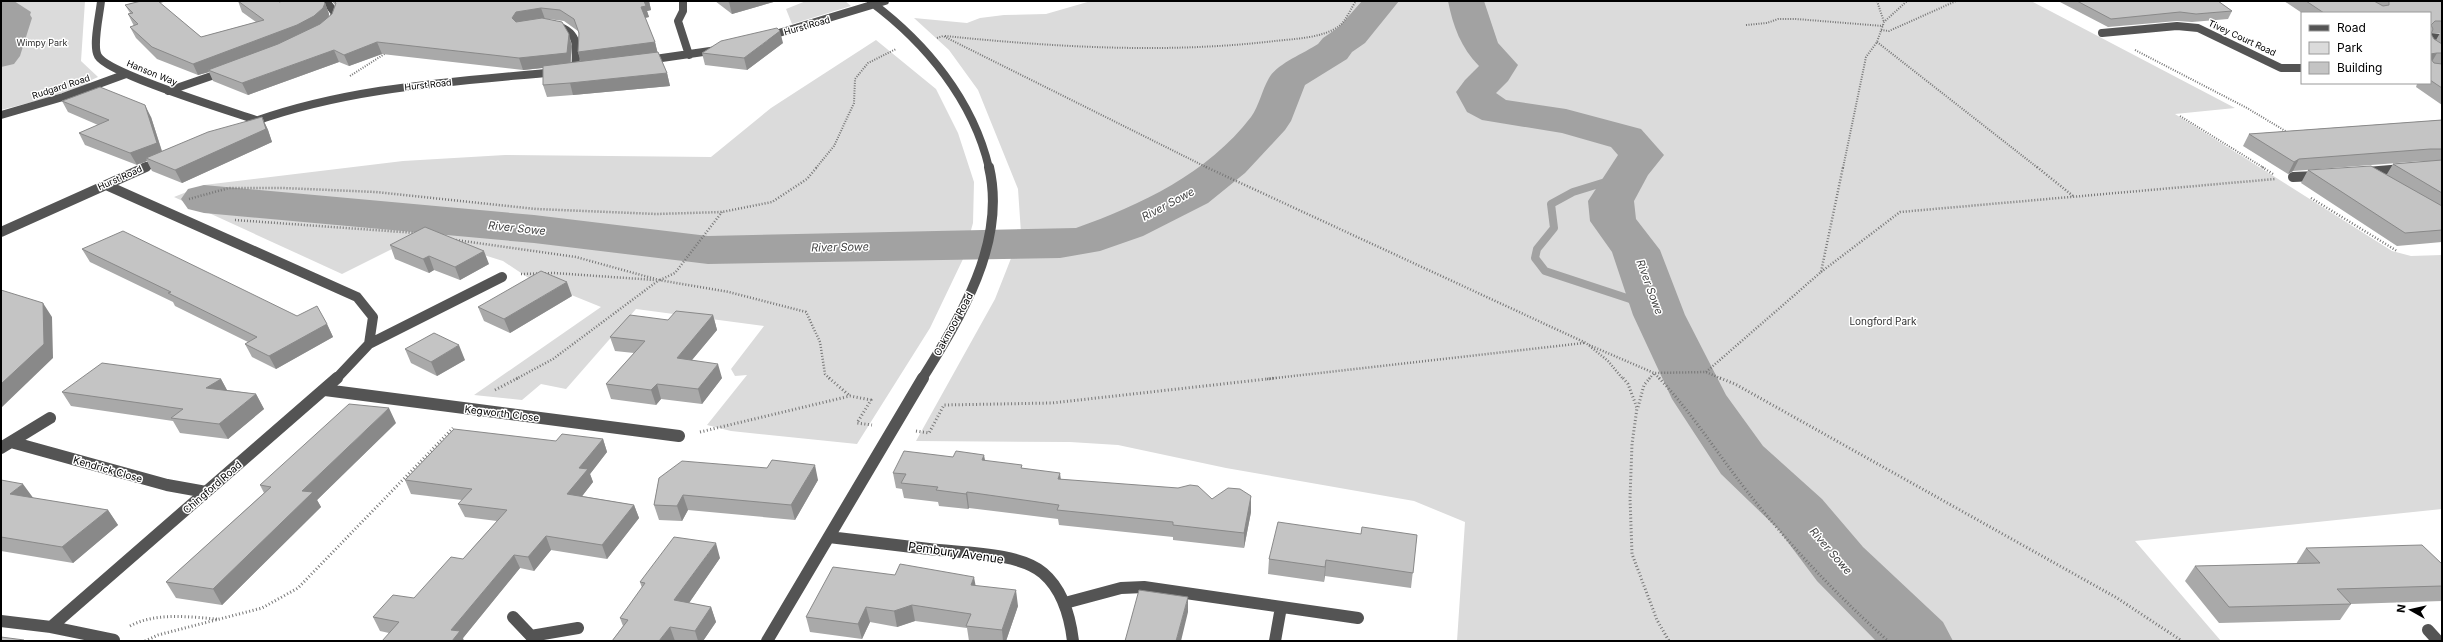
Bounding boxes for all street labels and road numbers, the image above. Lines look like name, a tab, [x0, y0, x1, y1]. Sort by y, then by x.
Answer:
street label: Hurst Road	[783, 14, 831, 37]
street label: Tivey Court Road	[2207, 17, 2278, 58]
street label: Hanson Way	[125, 57, 179, 88]
street label: Rudgard Road	[31, 72, 91, 101]
street label: Hurst Road	[404, 77, 452, 92]
street label: Hurst Road	[96, 163, 144, 192]
street label: Oakmoor Road	[931, 290, 975, 358]
street label: Kegworth Close	[464, 402, 540, 424]
street label: Kendrick Close	[72, 453, 144, 485]
street label: Chingford Road	[180, 458, 244, 516]
street label: Pembury Avenue	[907, 538, 1005, 567]

